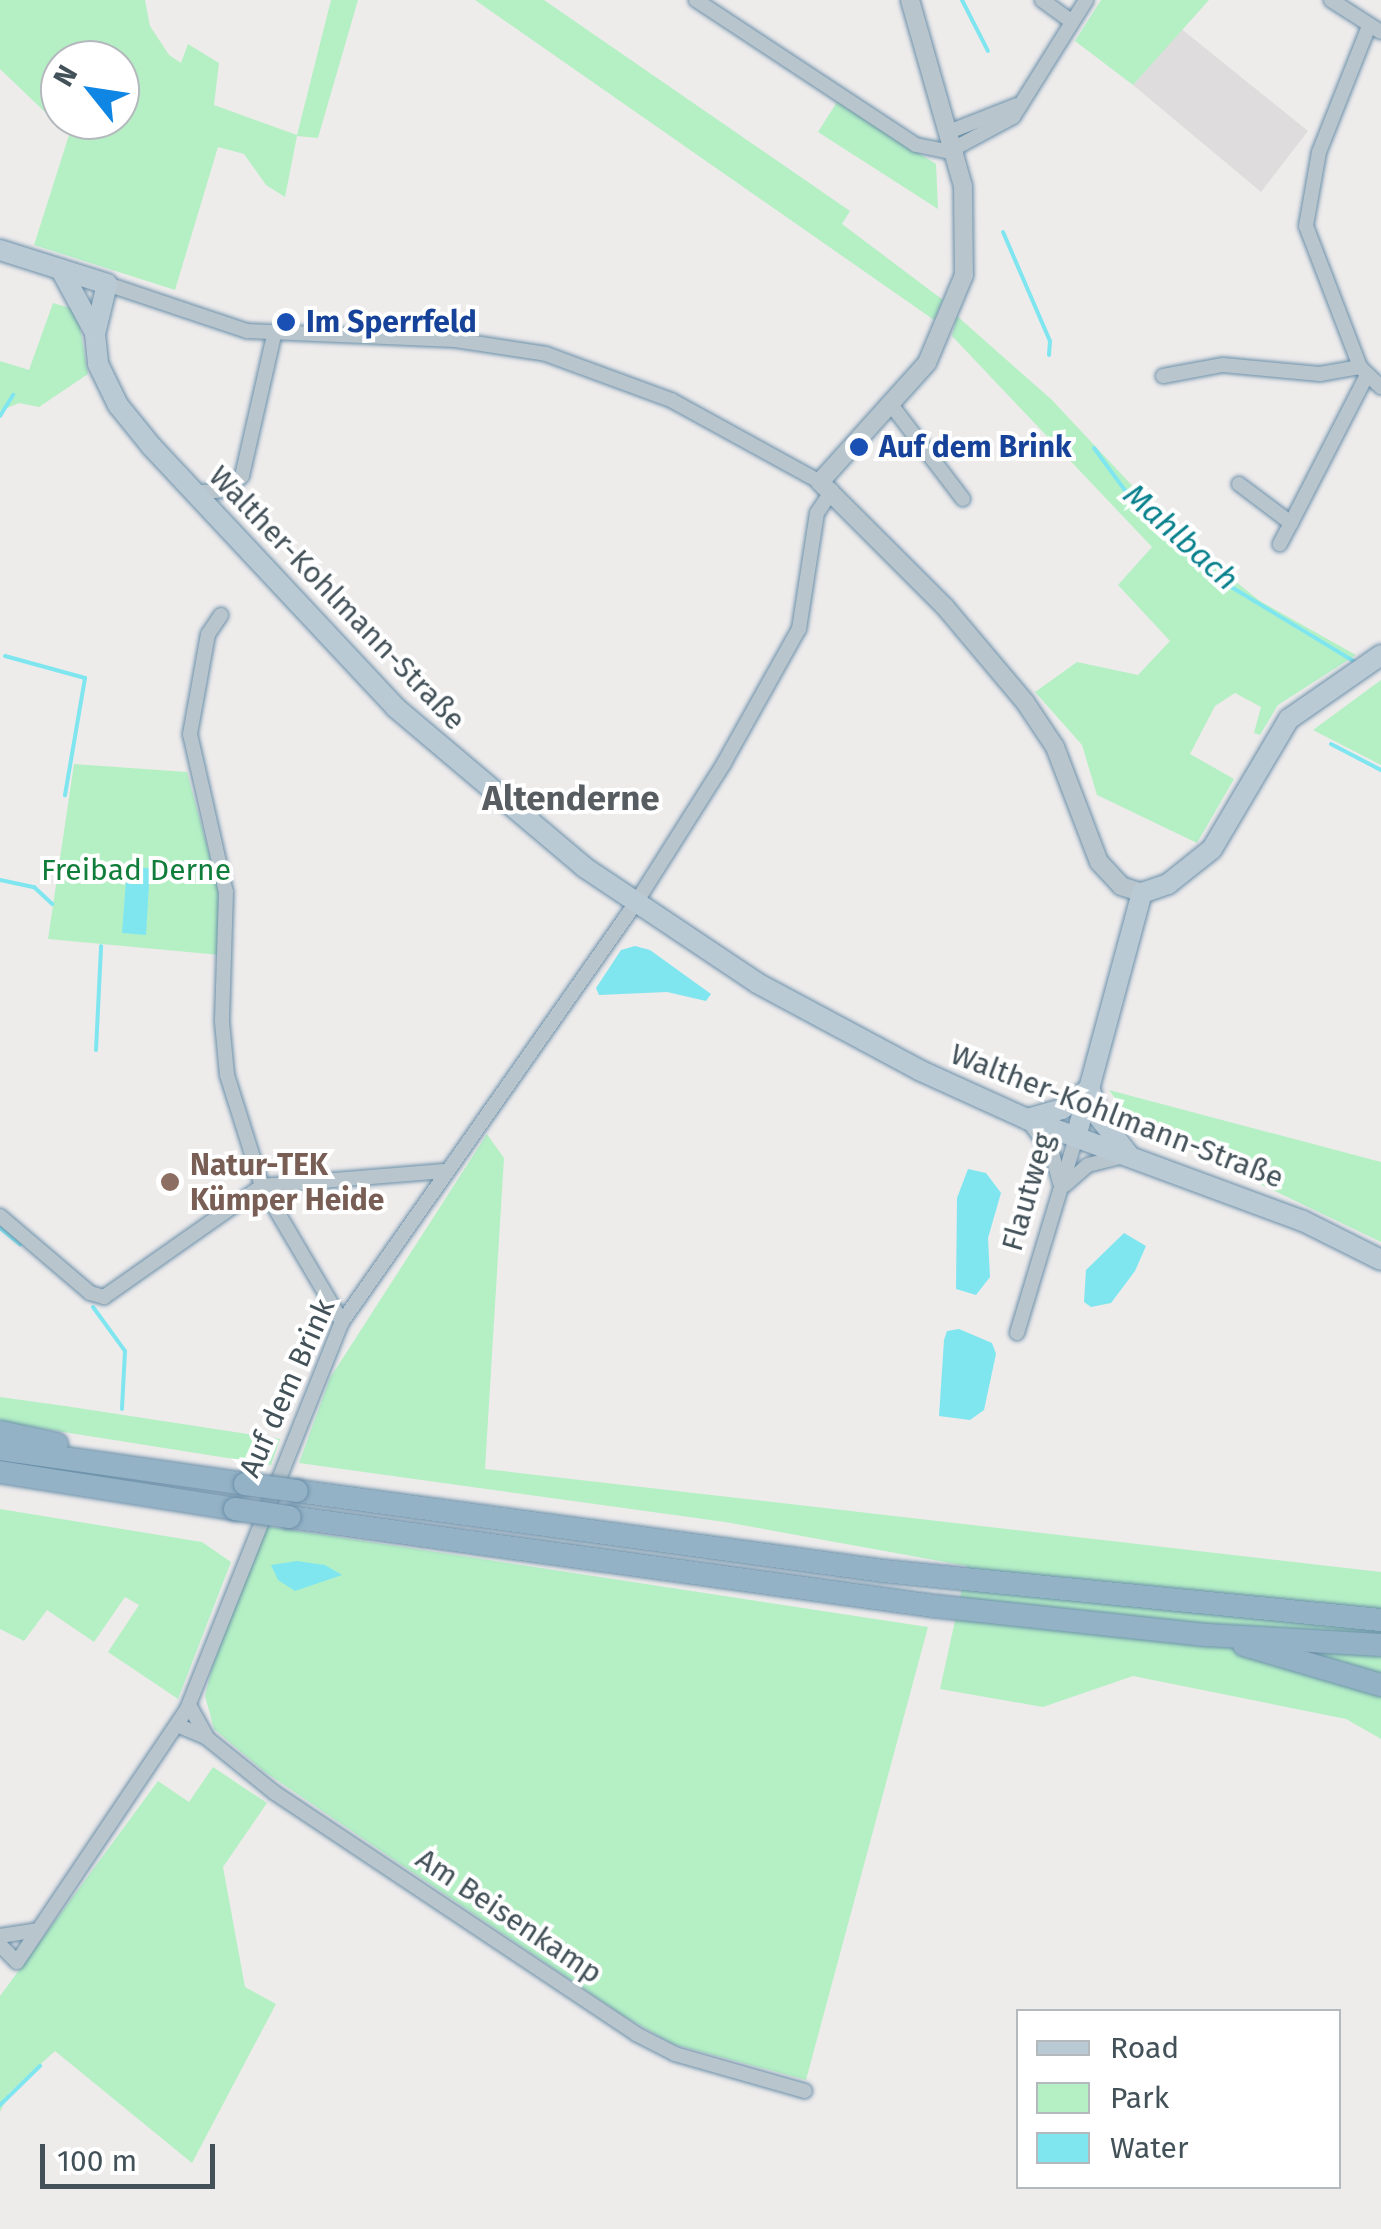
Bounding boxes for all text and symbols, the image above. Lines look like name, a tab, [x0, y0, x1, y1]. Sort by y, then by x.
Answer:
north arrow	[40, 40, 140, 140]
text: N	[46, 59, 84, 92]
place label: Im Sperrfeld	[306, 304, 477, 340]
marker: Im Sperrfeld	[275, 311, 297, 333]
place label: Auf dem Brink	[879, 429, 1072, 465]
marker: Auf dem Brink	[848, 436, 870, 458]
street label: Walther-Kohlmann-Straße	[201, 458, 473, 738]
water label: Mahlbach	[1116, 476, 1246, 598]
district label: Altenderne	[482, 777, 660, 819]
park label: Freibad Derne	[41, 852, 231, 888]
street label: Walther-Kohlmann-Straße	[946, 1036, 1288, 1196]
street label: Flautweg	[994, 1129, 1062, 1255]
place label: Natur-TEK Kümper Heide	[190, 1147, 384, 1218]
marker: Natur-TEK Kümper Heide	[159, 1171, 181, 1193]
street label: Auf dem Brink	[232, 1293, 342, 1483]
street label: Am Beisenkamp	[409, 1841, 609, 1991]
legend	[1016, 2009, 1341, 2189]
text: Road	[1110, 2030, 1179, 2066]
text: Park	[1110, 2080, 1169, 2116]
scale bar	[45, 2124, 220, 2186]
text: Water	[1110, 2130, 1189, 2166]
text: 100 m	[57, 2143, 137, 2179]

